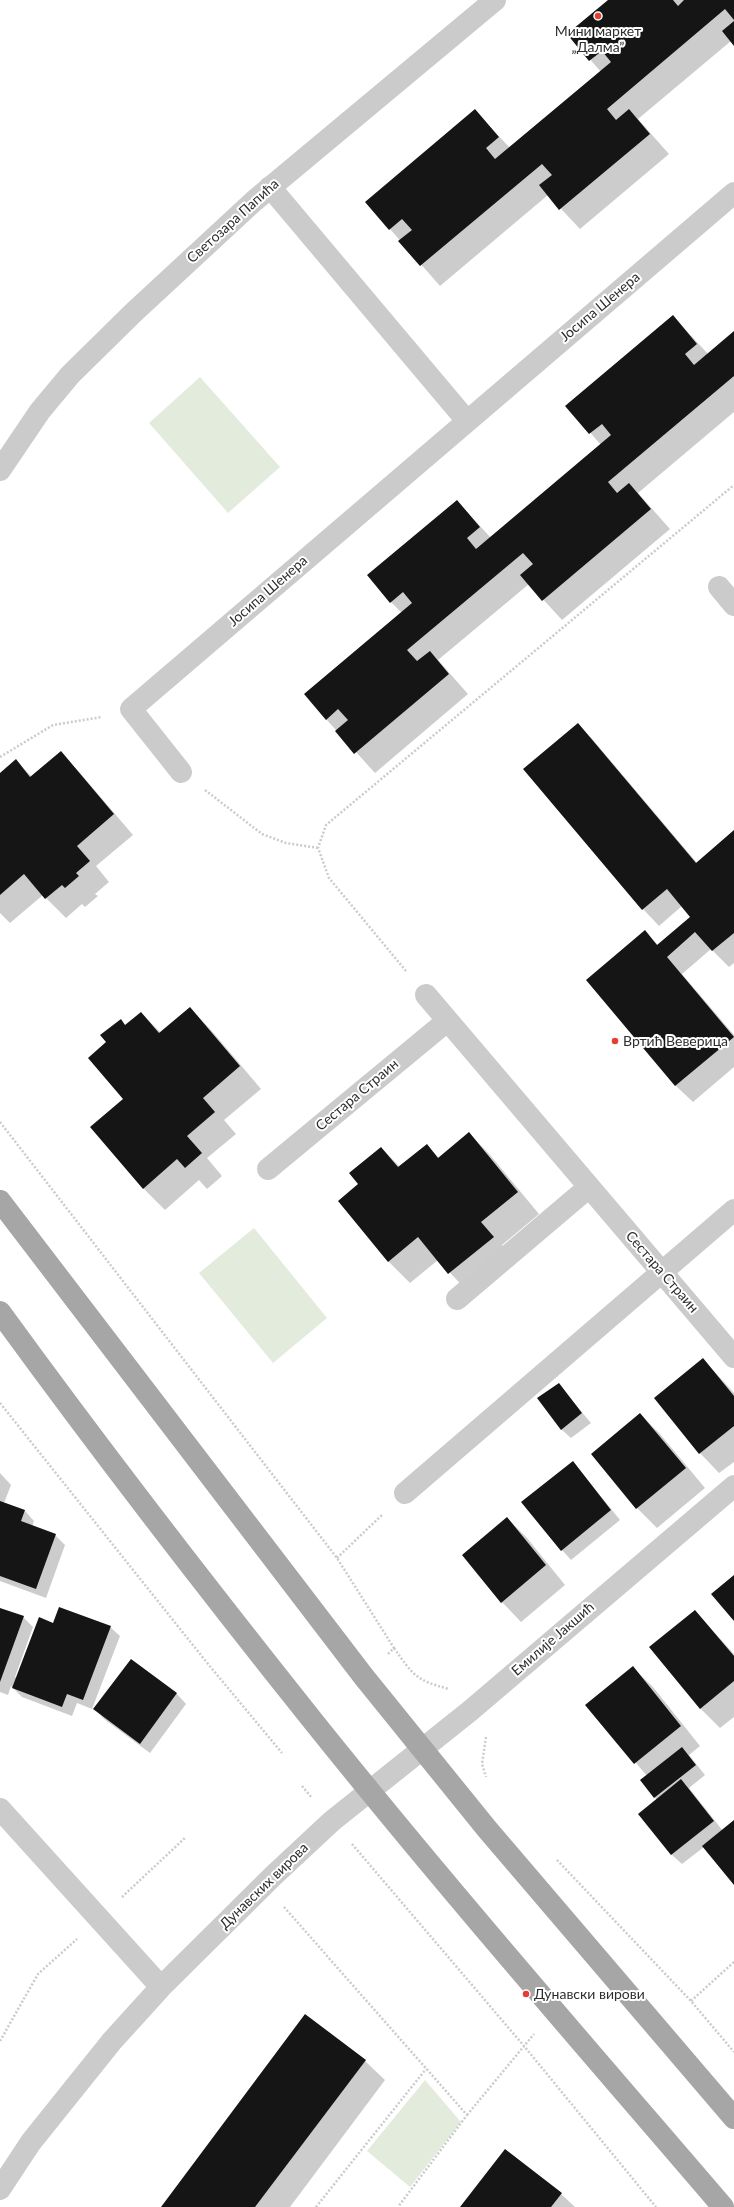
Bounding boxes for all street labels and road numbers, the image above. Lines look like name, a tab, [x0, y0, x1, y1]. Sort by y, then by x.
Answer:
street label: Светозара Папића	[184, 175, 282, 267]
street label: Јосипа Шенера	[557, 269, 643, 345]
street label: Јосипа Шенера	[225, 552, 311, 630]
street label: Сестара Страин	[312, 1056, 402, 1134]
street label: Сестара Страин	[622, 1228, 702, 1316]
street label: Емилије Јакшић	[508, 1599, 598, 1679]
street label: Дунавских вирова	[216, 1839, 312, 1933]

